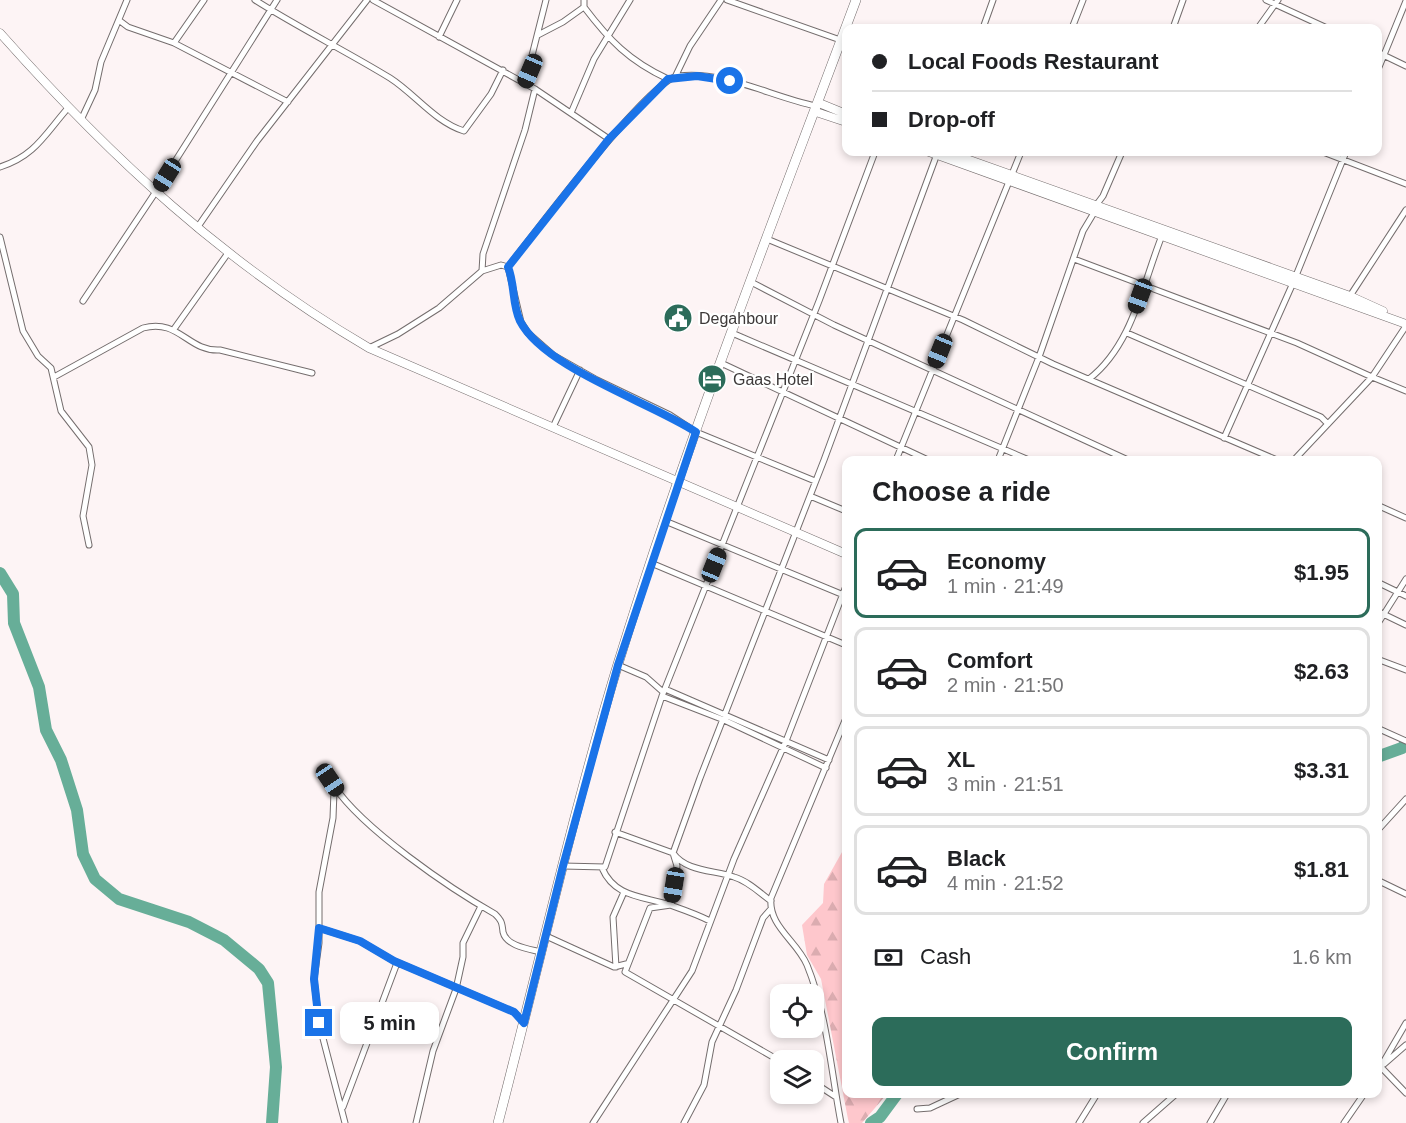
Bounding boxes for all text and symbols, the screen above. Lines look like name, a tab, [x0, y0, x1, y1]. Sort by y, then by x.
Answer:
text: Local Foods Restaurant	[908, 49, 1159, 74]
car	[515, 51, 545, 91]
route start	[716, 67, 743, 94]
text: Drop-off	[908, 107, 995, 132]
car	[150, 155, 184, 195]
car	[1125, 276, 1155, 316]
public building icon: Degahbour	[662, 302, 694, 334]
place label: Degahbour	[699, 310, 779, 327]
car	[925, 331, 955, 371]
hotel icon: Gaas Hotel	[696, 363, 728, 395]
place label: Gaas Hotel	[733, 371, 813, 388]
text: Choose a ride	[872, 477, 1051, 507]
car	[699, 545, 729, 585]
icon: car	[875, 546, 929, 600]
text: Economy	[947, 549, 1046, 574]
text: $1.95	[1294, 560, 1349, 585]
text: 1 min · 21:49	[947, 575, 1064, 597]
icon: car	[875, 645, 929, 699]
text: Comfort	[947, 648, 1033, 673]
text: $2.63	[1294, 659, 1349, 684]
text: 2 min · 21:50	[947, 674, 1064, 696]
icon: car	[875, 744, 929, 798]
text: XL	[947, 747, 975, 772]
text: $3.31	[1294, 758, 1349, 783]
car	[312, 760, 348, 800]
text: 3 min · 21:51	[947, 773, 1064, 795]
icon: car	[875, 843, 929, 897]
text: Black	[947, 846, 1006, 871]
text: $1.81	[1294, 857, 1349, 882]
car	[662, 866, 686, 904]
text: 4 min · 21:52	[947, 872, 1064, 894]
icon: cash	[872, 941, 905, 974]
text: Cash	[920, 944, 971, 969]
text: 1.6 km	[1292, 946, 1352, 968]
map controls	[770, 984, 824, 1104]
button: locate	[770, 984, 824, 1038]
callout: 5 min	[340, 1002, 439, 1044]
route end	[305, 1009, 332, 1036]
text: 5 min	[363, 1012, 416, 1034]
button: Confirm	[872, 1017, 1352, 1086]
button: layers	[770, 1050, 824, 1104]

